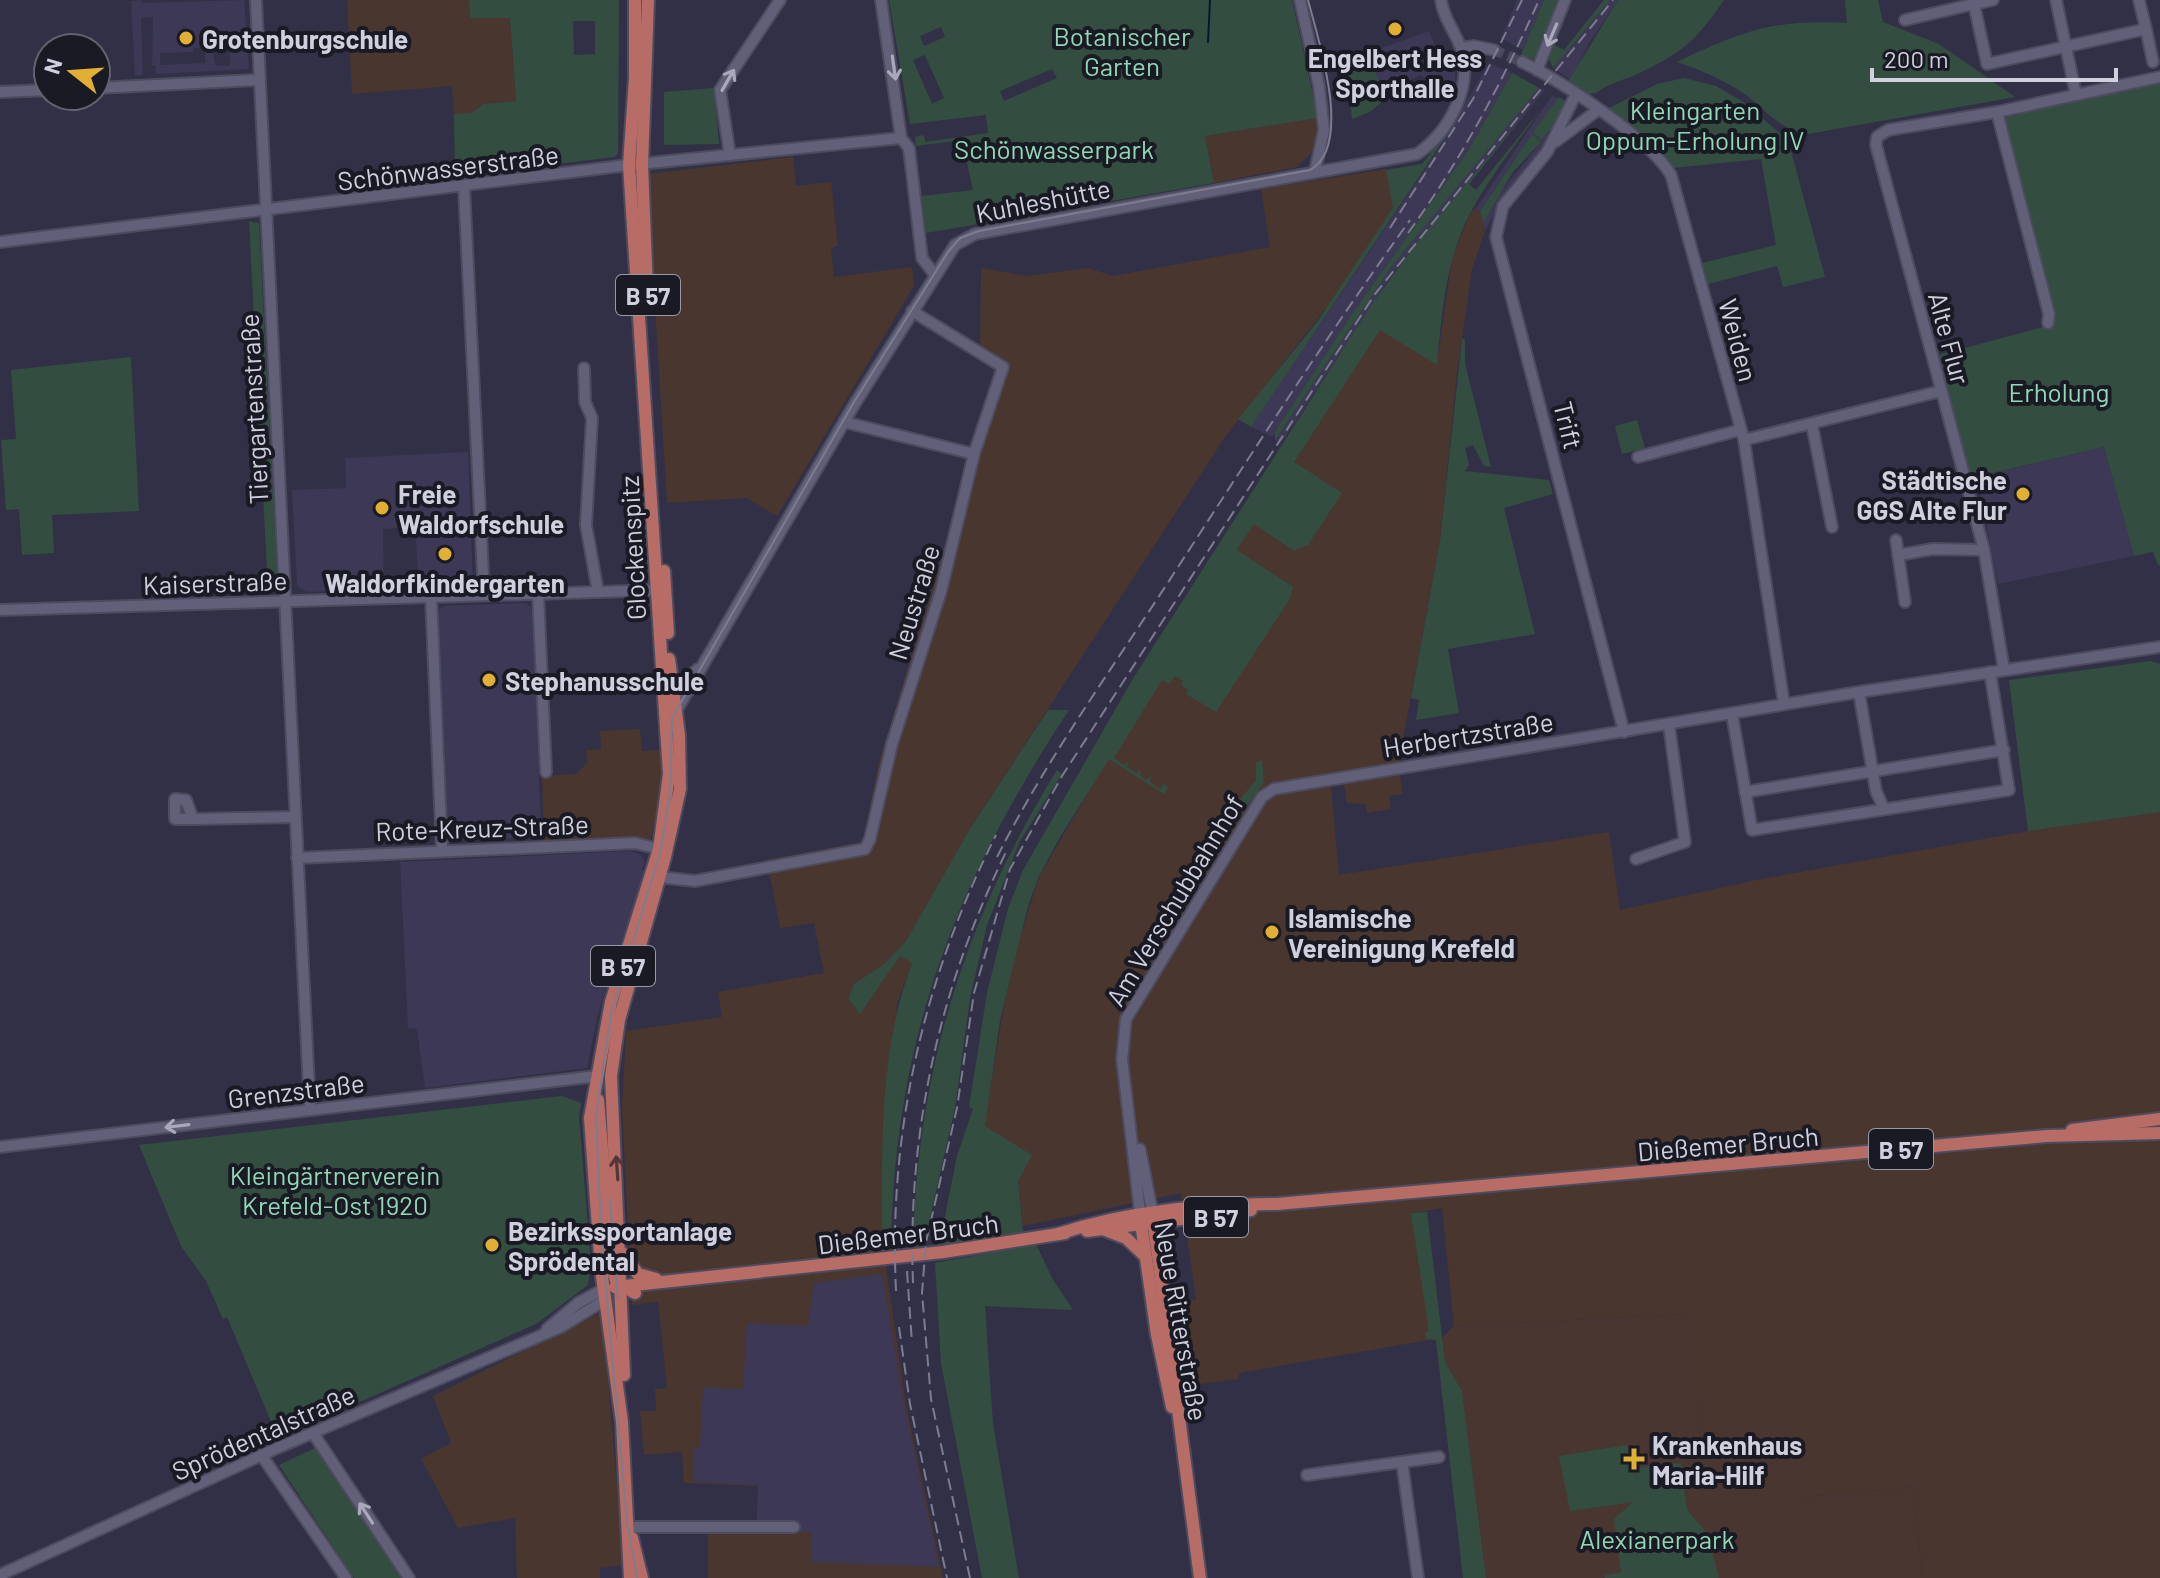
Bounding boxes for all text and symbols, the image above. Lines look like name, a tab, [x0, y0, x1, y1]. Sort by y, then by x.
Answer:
park label: Botanischer Garten	[1054, 20, 1191, 81]
marker: Engelbert Hess Sporthalle	[1386, 20, 1404, 38]
one-way arrow	[1543, 22, 1558, 47]
place label: Grotenburgschule	[202, 23, 408, 54]
marker: Grotenburgschule	[177, 29, 195, 47]
north arrow	[32, 32, 112, 112]
scale bar	[1872, 32, 2116, 82]
place label: Engelbert Hess Sporthalle	[1308, 42, 1482, 103]
text: 200 m	[1884, 44, 1949, 73]
text: N	[37, 55, 66, 77]
one-way arrow	[887, 55, 902, 81]
one-way arrow	[720, 69, 736, 92]
park label: Kleingarten Oppum-Erholung IV	[1586, 94, 1804, 155]
park label: Schönwasserpark	[954, 133, 1154, 164]
street label: Schönwasserstraße	[336, 138, 560, 196]
street label: Kuhleshütte	[973, 172, 1113, 228]
road number: B 57	[616, 275, 680, 315]
street label: Alte Flur	[1923, 289, 1977, 388]
street label: Weiden	[1713, 295, 1765, 385]
street label: Tiergartenstraße	[233, 313, 273, 505]
park label: Erholung	[2008, 376, 2110, 407]
street label: Trift	[1548, 398, 1590, 452]
place label: Städtische GGS Alte Flur	[1857, 464, 2007, 525]
street label: Glockenspitz	[613, 475, 651, 621]
place label: Freie Waldorfschule	[398, 478, 564, 539]
marker: Städtische GGS Alte Flur	[2014, 485, 2032, 503]
marker: Freie Waldorfschule	[373, 499, 391, 517]
street label: Neustraße	[881, 541, 945, 663]
marker: Waldorfkindergarten	[436, 545, 454, 563]
street label: Kaiserstraße	[142, 564, 288, 600]
place label: Waldorfkindergarten	[325, 567, 565, 598]
place label: Stephanusschule	[505, 665, 704, 696]
marker: Stephanusschule	[480, 671, 498, 689]
street label: Herbertzstraße	[1381, 705, 1555, 763]
street label: Am Verschubbahnhof	[1099, 789, 1249, 1011]
street label: Rote-Kreuz-Straße	[375, 808, 589, 846]
place label: Islamische Vereinigung Krefeld	[1288, 902, 1515, 963]
marker: Islamische Vereinigung Krefeld	[1263, 923, 1281, 941]
road number: B 57	[591, 946, 655, 986]
street label: Grenzstraße	[226, 1066, 366, 1114]
one-way arrow	[164, 1119, 191, 1134]
street label: Dießemer Bruch	[1636, 1120, 1820, 1166]
road number: B 57	[1869, 1129, 1933, 1169]
one-way arrow	[609, 1155, 624, 1182]
park label: Kleingärtnerverein Krefeld-Ost 1920	[230, 1159, 440, 1220]
road number: B 57	[1184, 1197, 1248, 1237]
street label: Dießemer Bruch	[816, 1207, 1000, 1259]
place label: Bezirkssportanlage Sprödental	[508, 1215, 732, 1276]
street label: Neue Ritterstraße	[1149, 1219, 1215, 1423]
marker: Bezirkssportanlage Sprödental	[483, 1236, 501, 1254]
street label: Sprödentalstraße	[167, 1378, 359, 1486]
place label: Krankenhaus Maria-Hilf	[1652, 1429, 1802, 1490]
marker: Krankenhaus Maria-Hilf	[1623, 1448, 1645, 1470]
one-way arrow	[358, 1502, 375, 1524]
park label: Alexianerpark	[1580, 1523, 1734, 1554]

